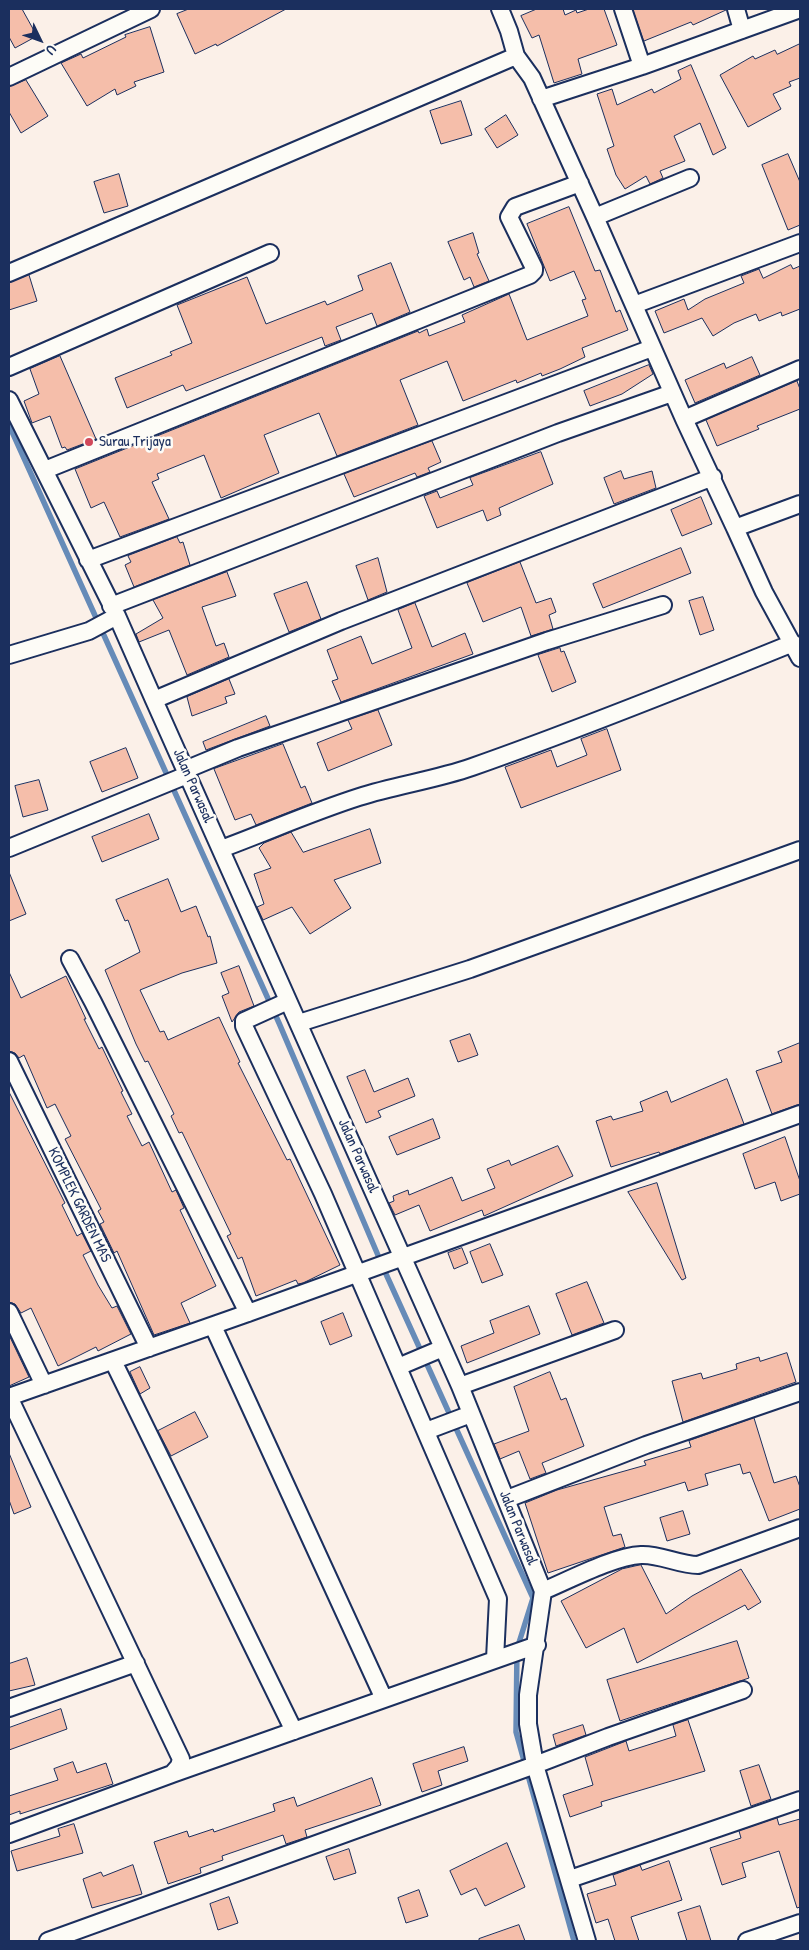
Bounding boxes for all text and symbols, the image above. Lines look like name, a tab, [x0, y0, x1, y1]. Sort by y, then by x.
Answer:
north arrow	[15, 15, 65, 65]
text: U	[42, 41, 61, 60]
place label: Surau Trijaya	[99, 433, 171, 451]
marker: Surau Trijaya	[83, 436, 95, 448]
street label: Jalan Parwasal	[169, 746, 217, 826]
street label: Jalan Parwasal	[334, 1116, 382, 1196]
street label: KOMPLEK GARDEN MAS	[43, 1145, 115, 1265]
street label: Jalan Parwasal	[495, 1488, 541, 1568]

